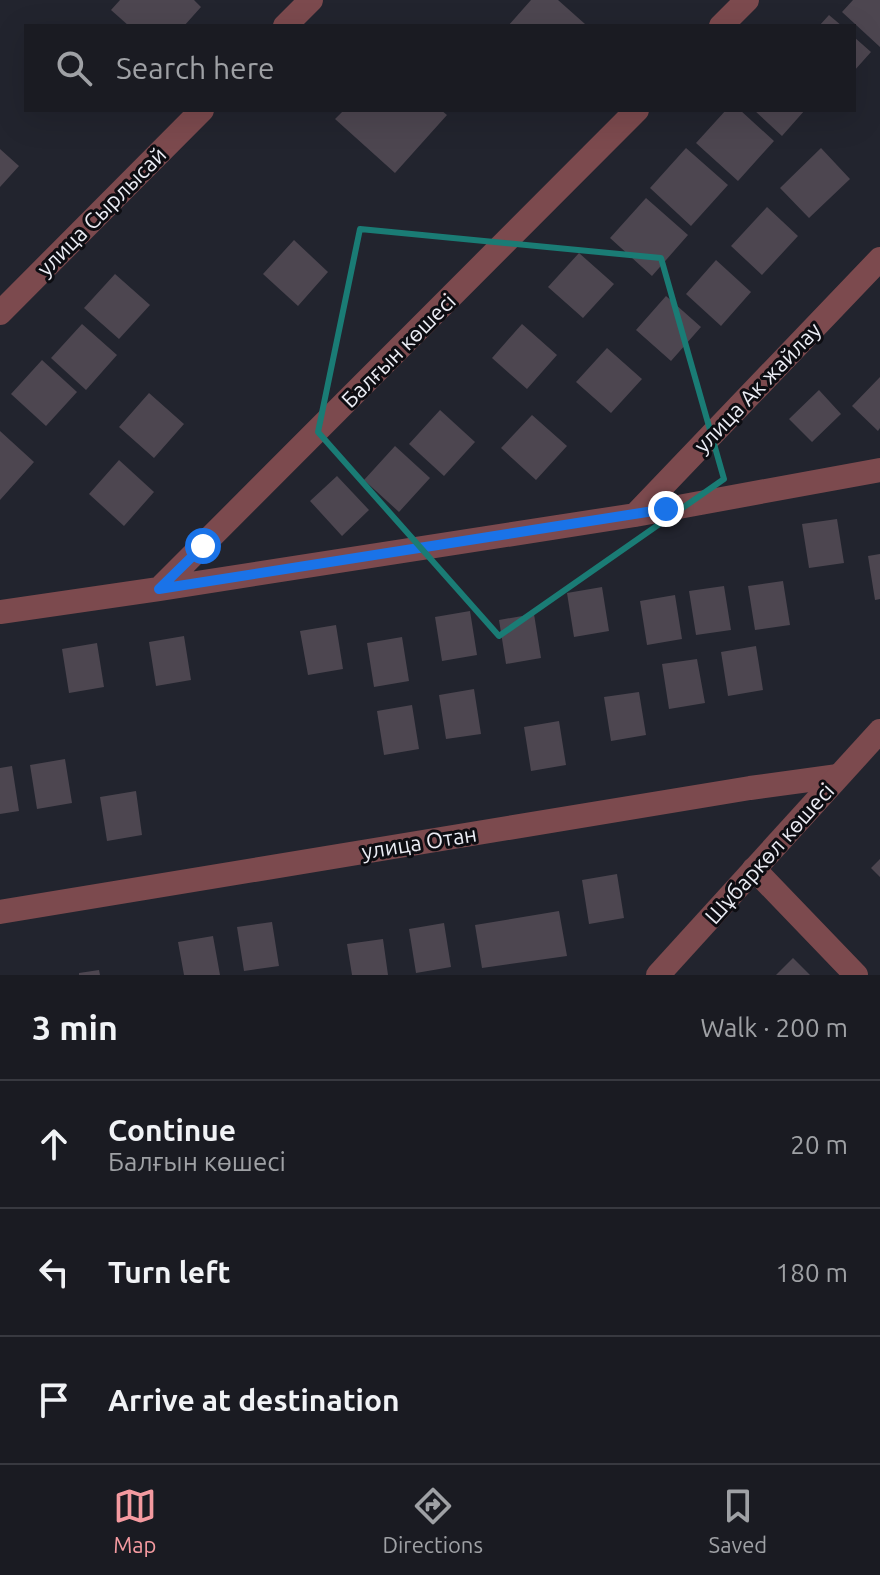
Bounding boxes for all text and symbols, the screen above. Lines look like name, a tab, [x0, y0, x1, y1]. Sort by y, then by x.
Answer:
search box	[24, 24, 856, 112]
icon: search	[52, 46, 96, 90]
text: Search here	[116, 51, 275, 85]
street label: улица Сырлысай	[31, 141, 171, 281]
street label: Балғын көшесі	[336, 288, 460, 412]
street label: улица Ак жайлау	[689, 316, 826, 457]
route end	[648, 491, 684, 527]
route start	[185, 528, 221, 564]
street label: Шұбаркөл көшесі	[699, 778, 839, 928]
street label: улица Отан	[360, 821, 478, 863]
text: 3 min	[32, 1008, 118, 1046]
text: Walk · 200 m	[700, 1013, 848, 1042]
text: Continue	[108, 1113, 236, 1147]
icon: ahead	[32, 1122, 76, 1166]
text: 20 m	[790, 1130, 848, 1159]
text: Балғын көшесі	[108, 1147, 286, 1176]
icon: left	[32, 1250, 76, 1294]
text: Turn left	[108, 1255, 230, 1289]
text: 180 m	[776, 1258, 848, 1287]
icon: arrive	[32, 1378, 76, 1422]
text: Arrive at destination	[108, 1383, 400, 1417]
tab: Map	[113, 1484, 157, 1557]
tab: Directions	[382, 1484, 483, 1557]
tab: Saved	[709, 1484, 767, 1557]

